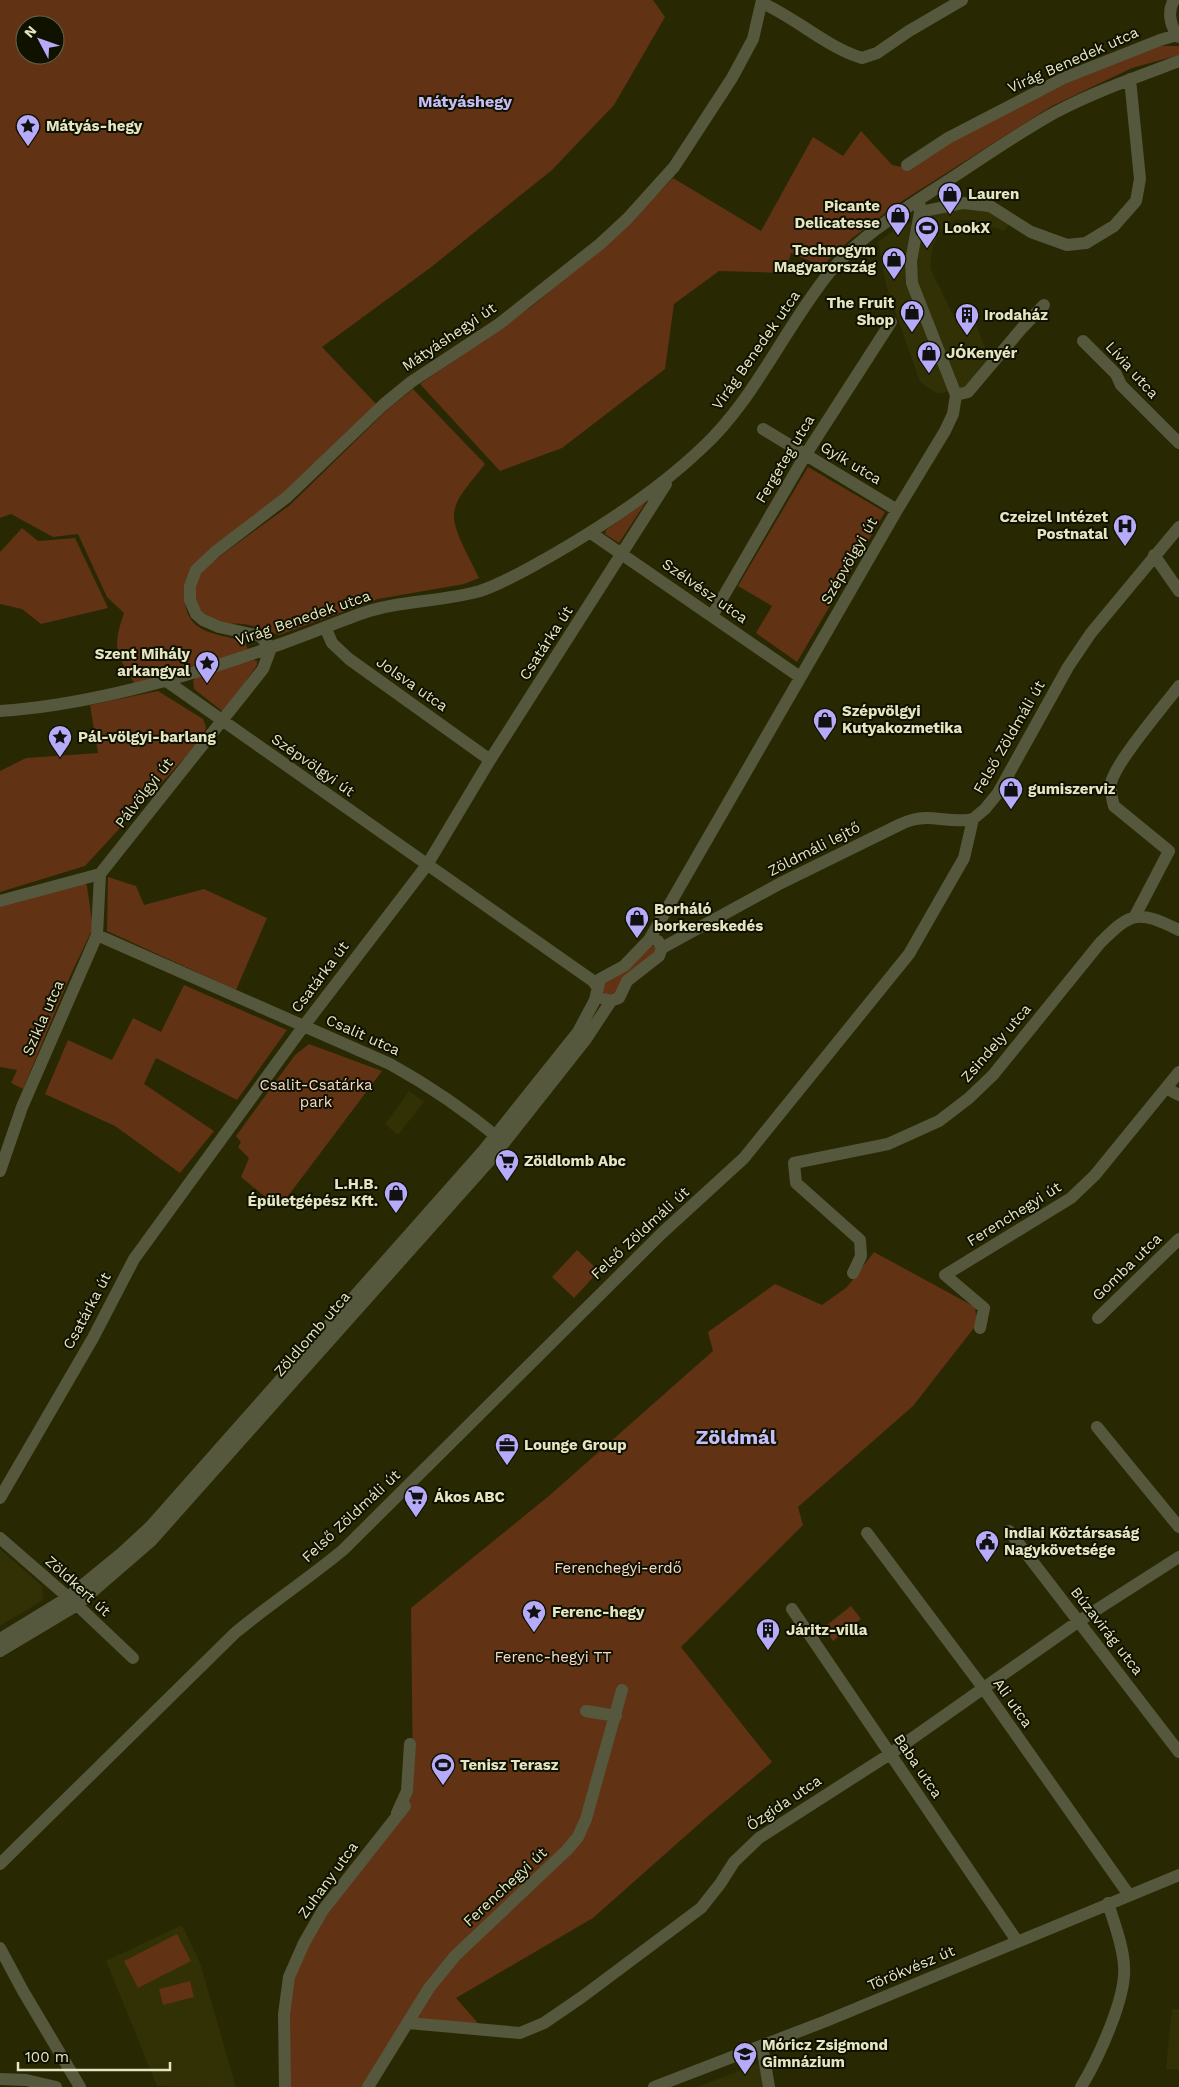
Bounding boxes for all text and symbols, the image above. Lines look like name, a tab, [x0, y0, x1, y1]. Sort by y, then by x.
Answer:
north arrow	[15, 15, 65, 65]
text: N	[21, 22, 40, 41]
street label: Virág Benedek utca	[1005, 23, 1142, 97]
district label: Mátyáshegy	[418, 92, 513, 111]
place icon: Mátyás-hegy	[15, 113, 41, 147]
place label: Mátyás-hegy	[46, 117, 143, 135]
shop icon: Lauren	[937, 181, 963, 215]
place label: Lauren	[968, 185, 1019, 203]
place label: Picante Delicatesse	[795, 197, 880, 232]
shop icon: Picante Delicatesse	[885, 202, 911, 236]
sports icon: LookX	[914, 215, 940, 249]
place label: LookX	[944, 219, 990, 237]
place label: Technogym Magyarország	[774, 241, 877, 276]
shop icon: Technogym Magyarország	[881, 246, 907, 280]
street label: Virág Benedek utca	[708, 287, 804, 413]
place label: The Fruit Shop	[826, 294, 894, 329]
street label: Mátyáshegyi út	[399, 299, 500, 375]
shop icon: The Fruit Shop	[899, 299, 925, 333]
building icon: Irodaház	[954, 302, 980, 336]
place label: Irodaház	[984, 306, 1048, 324]
street label: Lívia utca	[1102, 338, 1163, 403]
shop icon: JÓKenyér	[916, 340, 942, 374]
place label: JÓKenyér	[946, 344, 1018, 362]
street label: Fergeteg utca	[752, 411, 819, 506]
street label: Gyík utca	[817, 438, 885, 489]
place label: Czeizel Intézet Postnatal	[1000, 508, 1108, 543]
hospital icon: Czeizel Intézet Postnatal	[1112, 513, 1138, 547]
street label: Szépvölgyi út	[817, 514, 881, 608]
street label: Szélvész utca	[659, 555, 752, 627]
street label: Virág Benedek utca	[233, 586, 373, 650]
street label: Csatárka út	[515, 602, 577, 683]
place label: Szent Mihály arkangyal	[95, 645, 191, 680]
place icon: Szent Mihály arkangyal	[194, 650, 220, 684]
street label: Jolsva utca	[373, 653, 452, 715]
street label: Felső Zöldmáli út	[969, 677, 1049, 797]
place label: Szépvölgyi Kutyakozmetika	[842, 702, 963, 737]
shop icon: Szépvölgyi Kutyakozmetika	[812, 707, 838, 741]
place icon: Pál-völgyi-barlang	[47, 724, 73, 758]
place label: Pál-völgyi-barlang	[78, 728, 216, 746]
street label: Szépvölgyi út	[268, 730, 359, 801]
street label: Pálvölgyi út	[111, 754, 177, 832]
shop icon: gumiszerviz	[998, 776, 1024, 810]
place label: gumiszerviz	[1028, 780, 1116, 798]
street label: Zöldmáli lejtő	[765, 818, 863, 880]
place label: Borháló borkereskedés	[654, 900, 763, 935]
shop icon: Borháló borkereskedés	[624, 905, 650, 939]
street label: Csatárka út	[287, 937, 353, 1016]
street label: Szikla utca	[18, 977, 68, 1058]
street label: Zsindely utca	[957, 1000, 1035, 1086]
street label: Csalit utca	[323, 1011, 403, 1060]
park label: Csalit-Csatárka park	[259, 1076, 373, 1111]
supermarket icon: Zöldlomb Abc	[494, 1148, 520, 1182]
place label: Zöldlomb Abc	[524, 1152, 627, 1170]
place label: L.H.B. Épületgépész Kft.	[248, 1175, 378, 1210]
street label: Ferenchegyi út	[964, 1178, 1065, 1250]
shop icon: L.H.B. Épületgépész Kft.	[383, 1180, 409, 1214]
street label: Felső Zöldmáli út	[587, 1182, 693, 1283]
street label: Gomba utca	[1089, 1229, 1166, 1304]
street label: Csatárka út	[59, 1269, 115, 1353]
street label: Zöldlomb utca	[270, 1287, 354, 1380]
district label: Zöldmál	[696, 1425, 777, 1449]
office icon: Lounge Group	[494, 1432, 520, 1466]
place label: Lounge Group	[524, 1436, 627, 1454]
street label: Felső Zöldmáli út	[298, 1465, 404, 1566]
supermarket icon: Ákos ABC	[403, 1484, 429, 1518]
place label: Ákos ABC	[434, 1488, 505, 1506]
place label: Indiai Köztársaság Nagykövetsége	[1004, 1524, 1140, 1559]
public building icon: Indiai Köztársaság Nagykövetsége	[974, 1529, 1000, 1563]
street label: Zöldkert út	[42, 1552, 115, 1620]
park label: Ferenchegyi-erdő	[554, 1559, 682, 1577]
street label: Búzavirág utca	[1067, 1583, 1147, 1679]
place icon: Ferenc-hegy	[521, 1599, 547, 1633]
place label: Ferenc-hegy	[552, 1603, 645, 1621]
building icon: Járitz-villa	[755, 1617, 781, 1651]
place label: Járitz-villa	[786, 1621, 868, 1639]
park label: Ferenc-hegyi TT	[494, 1648, 612, 1666]
street label: Ali utca	[990, 1675, 1037, 1732]
street label: Baba utca	[890, 1731, 946, 1802]
sports icon: Tenisz Terasz	[430, 1752, 456, 1786]
place label: Tenisz Terasz	[460, 1756, 559, 1774]
street label: Őzgida utca	[743, 1770, 825, 1835]
street label: Zuhany utca	[294, 1838, 362, 1922]
street label: Ferenchegyi út	[460, 1843, 551, 1930]
street label: Törökvész út	[865, 1941, 958, 1994]
place label: Móricz Zsigmond Gimnázium	[762, 2036, 888, 2071]
scale bar	[18, 2040, 170, 2072]
school or university icon: Móricz Zsigmond Gimnázium	[732, 2041, 758, 2075]
text: 100 m	[25, 2048, 69, 2066]

